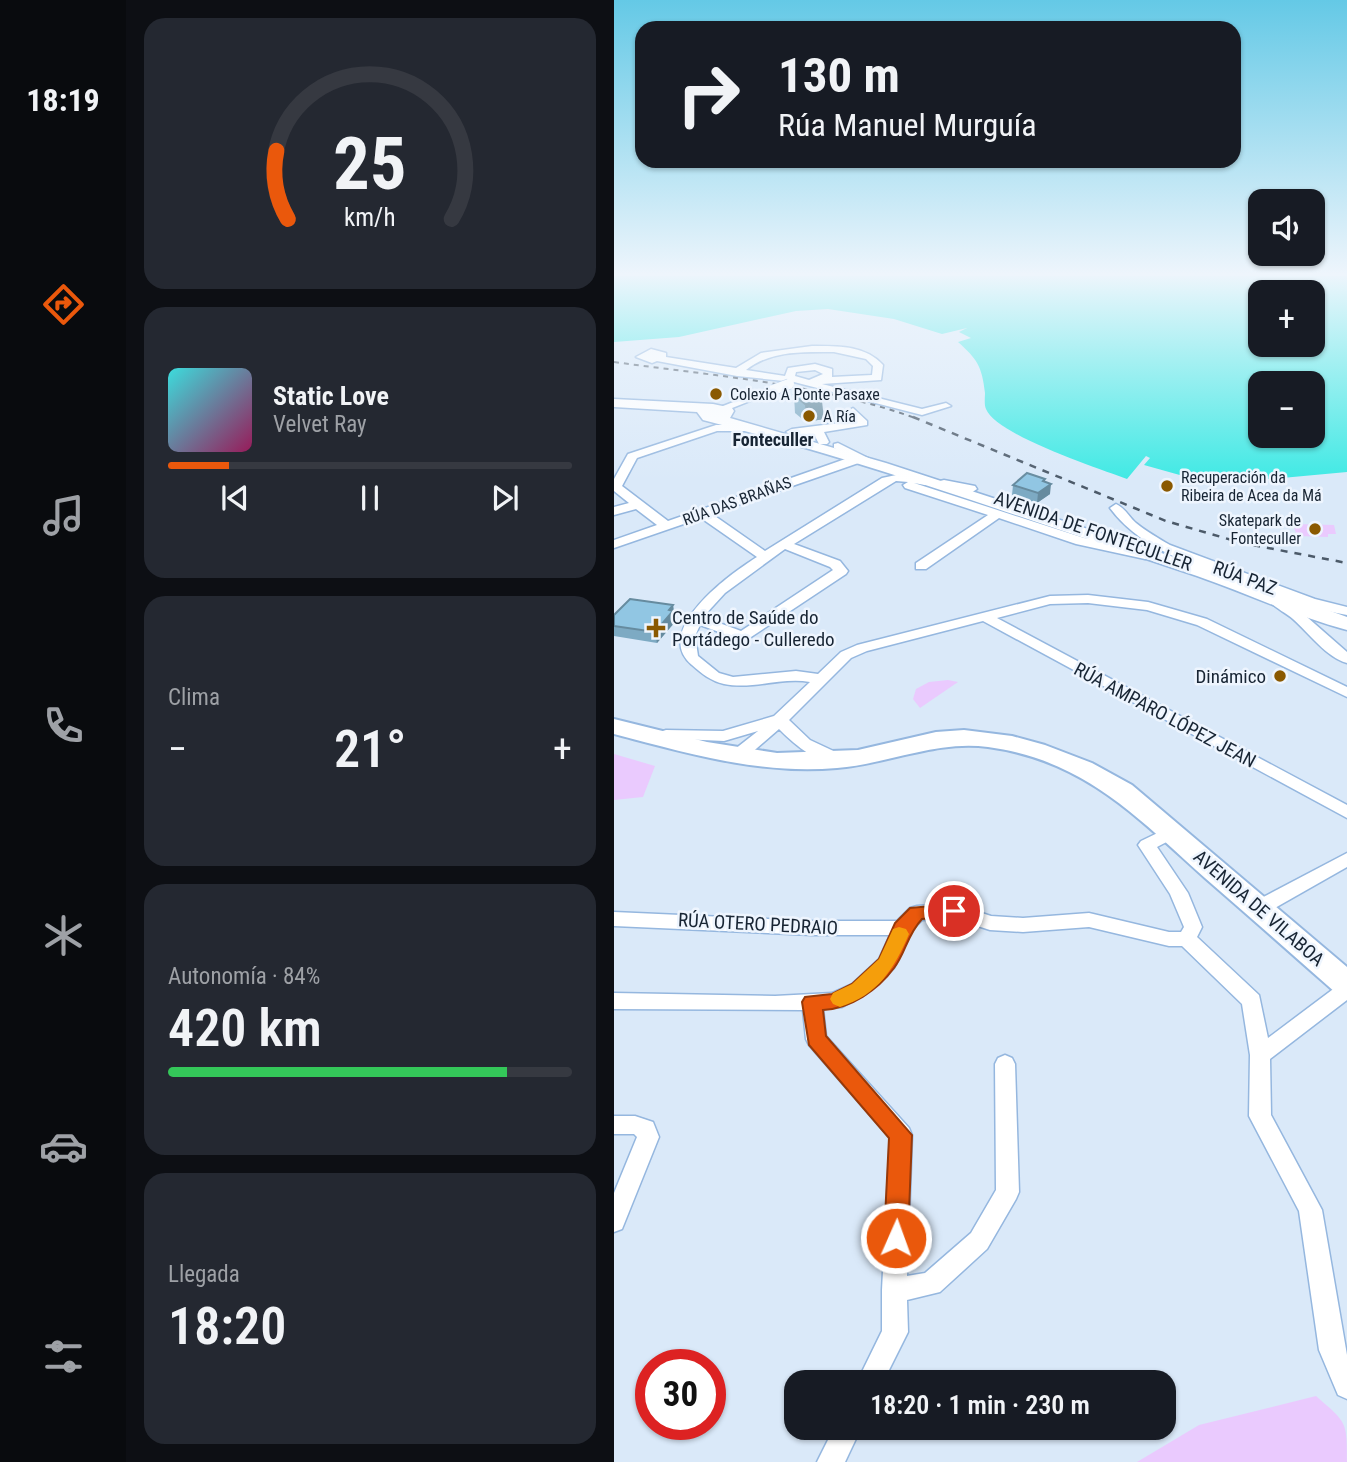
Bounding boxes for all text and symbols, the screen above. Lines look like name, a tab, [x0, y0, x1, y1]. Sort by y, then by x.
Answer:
text: 130 m	[778, 47, 900, 104]
icon: right	[663, 49, 754, 140]
text: 18:19	[26, 81, 100, 119]
text: Rúa Manuel Murguía	[778, 106, 1036, 144]
text: 25	[333, 122, 407, 208]
map controls	[1248, 189, 1325, 448]
button: sound	[1248, 189, 1325, 266]
text: km/h	[344, 203, 396, 232]
icon: directions	[39, 280, 88, 329]
button: +	[1248, 280, 1325, 357]
button: −	[1248, 371, 1325, 448]
text: Static Love	[273, 381, 389, 411]
place label: Colexio A Ponte Pasaxe	[730, 385, 880, 404]
marker: Colexio A Ponte Pasaxe	[708, 386, 724, 402]
place label: A Ría	[823, 407, 856, 426]
marker: A Ría	[801, 408, 817, 424]
text: Velvet Ray	[273, 411, 367, 438]
district label: Fonteculler	[732, 429, 814, 450]
place label: Recuperación da Ribeira de Acea da Má	[1181, 468, 1322, 505]
street label: RÚA DAS BRAÑAS	[680, 472, 794, 529]
marker: Recuperación da Ribeira de Acea da Má	[1159, 478, 1175, 494]
icon: previous	[216, 479, 254, 517]
icon: pause	[351, 479, 389, 517]
icon: next	[486, 479, 524, 517]
street label: AVENIDA DE FONTECULLER	[991, 486, 1195, 576]
icon: music	[39, 491, 88, 540]
place label: Skatepark de Fonteculler	[1219, 511, 1301, 548]
marker: Skatepark de Fonteculler	[1307, 521, 1323, 537]
street label: RÚA PAZ	[1210, 556, 1280, 600]
place label: Centro de Saúde do Portádego - Culleredo	[672, 606, 835, 651]
marker: Centro de Saúde do Portádego - Culleredo	[646, 618, 666, 638]
street label: RÚA AMPARO LÓPEZ JEAN	[1070, 657, 1260, 773]
place label: Dinámico	[1196, 665, 1266, 688]
marker: Dinámico	[1272, 668, 1288, 684]
text: Clima	[168, 684, 220, 711]
icon: phone	[39, 701, 88, 750]
text: 21°	[334, 719, 406, 780]
text: −	[168, 727, 187, 771]
text: +	[553, 727, 572, 771]
street label: AVENIDA DE VILABOA	[1189, 845, 1329, 971]
pin	[924, 881, 984, 941]
icon: arrive	[935, 892, 973, 930]
street label: RÚA OTERO PEDRAIO	[677, 908, 839, 940]
icon: climate	[39, 911, 88, 960]
text: Autonomía · 84%	[168, 963, 320, 990]
text: 420 km	[168, 998, 322, 1059]
icon: car	[39, 1122, 88, 1171]
position arrow	[859, 1201, 933, 1275]
text: Llegada	[168, 1261, 240, 1288]
text: 18:20	[168, 1296, 286, 1357]
icon: filters	[39, 1332, 88, 1381]
speed limit sign: 30	[635, 1349, 726, 1440]
text: 18:20 · 1 min · 230 m	[870, 1390, 1090, 1420]

